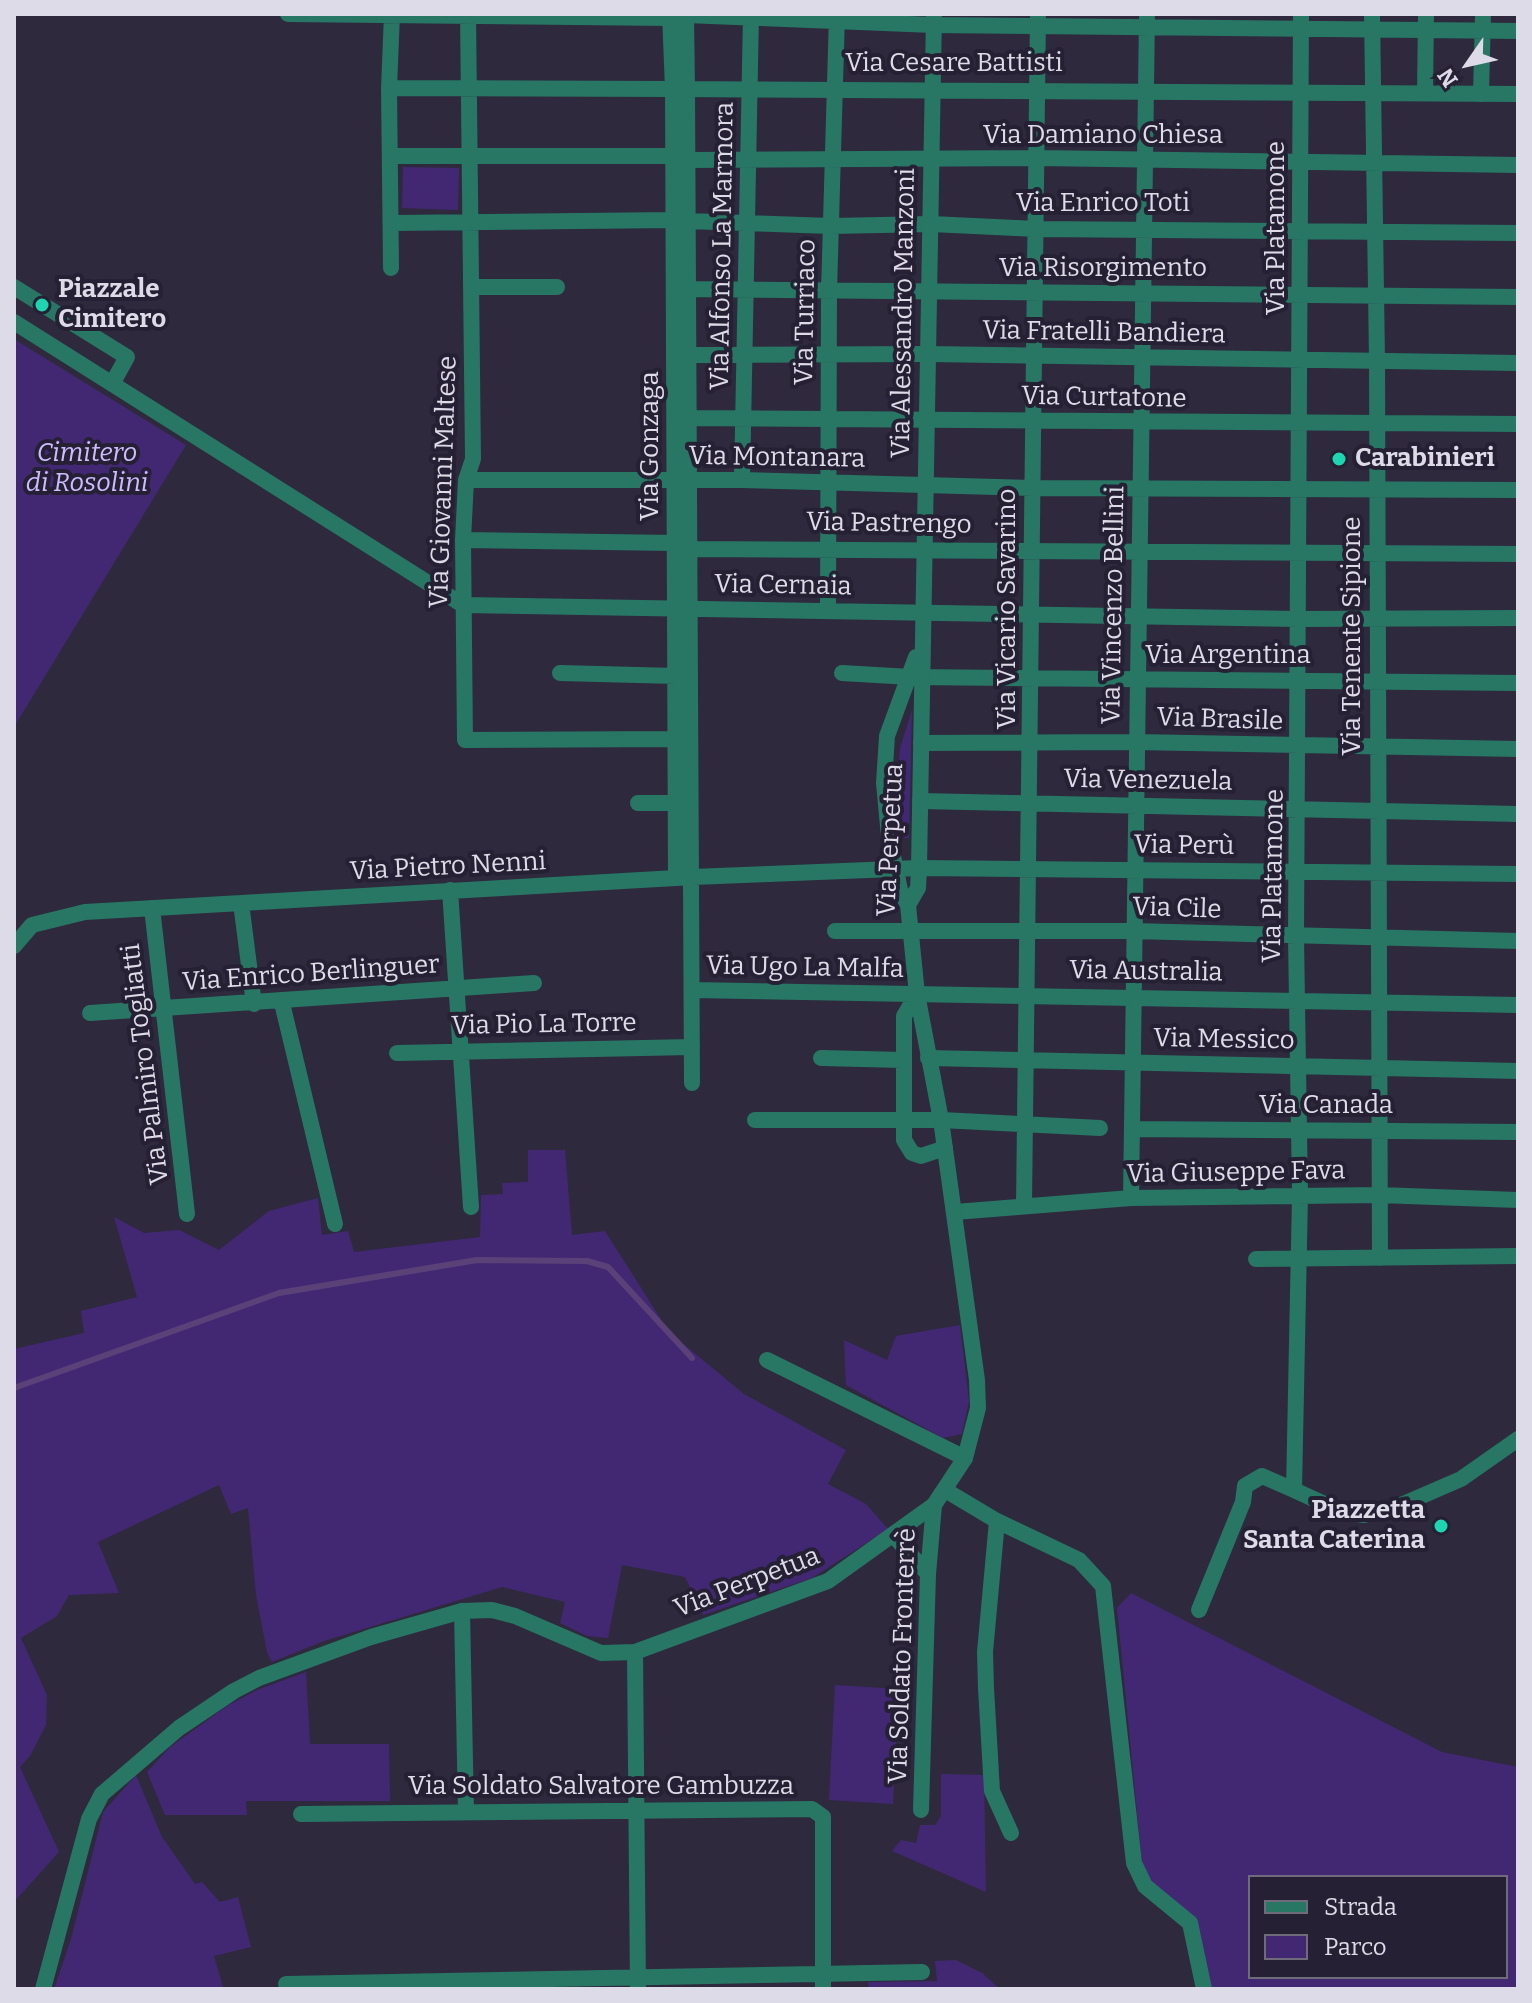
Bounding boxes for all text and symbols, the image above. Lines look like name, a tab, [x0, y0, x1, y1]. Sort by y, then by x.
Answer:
north arrow	[1428, 24, 1508, 104]
street label: Via Cesare Battisti	[845, 48, 1063, 80]
text: N	[1432, 63, 1464, 92]
street label: Via Alfonso La Marmora	[705, 102, 741, 390]
street label: Via Damiano Chiesa	[983, 120, 1223, 152]
street label: Via Platamone	[1261, 141, 1293, 315]
street label: Via Alessandro Manzoni	[886, 167, 922, 459]
street label: Via Enrico Toti	[1016, 188, 1190, 220]
street label: Via Turriaco	[789, 239, 823, 385]
street label: Via Risorgimento	[999, 253, 1207, 285]
place label: Piazzale Cimitero	[58, 274, 166, 336]
marker: Piazzale Cimitero	[33, 296, 51, 314]
street label: Via Fratelli Bandiera	[982, 315, 1226, 351]
street label: Via Giovanni Maltese	[424, 355, 464, 609]
street label: Via Gonzaga	[635, 371, 667, 521]
street label: Via Curtatone	[1021, 381, 1187, 415]
park label: Cimitero di Rosolini	[26, 438, 148, 500]
street label: Via Montanara	[688, 441, 866, 475]
place label: Carabinieri	[1355, 443, 1495, 475]
marker: Carabinieri	[1330, 450, 1348, 468]
street label: Via Vincenzo Bellini	[1096, 485, 1132, 725]
street label: Via Vicario Savarino	[992, 489, 1024, 729]
street label: Via Pastrengo	[806, 507, 972, 541]
street label: Via Tenente Sipione	[1337, 517, 1369, 755]
street label: Via Cernaia	[714, 569, 852, 603]
street label: Via Argentina	[1145, 640, 1311, 672]
street label: Via Brasile	[1156, 702, 1284, 738]
street label: Via Perpetua	[871, 763, 911, 917]
street label: Via Venezuela	[1063, 764, 1233, 798]
street label: Via Platamone	[1257, 789, 1291, 963]
street label: Via Perù	[1134, 830, 1234, 862]
street label: Via Pietro Nenni	[349, 846, 547, 888]
street label: Via Cile	[1132, 892, 1222, 926]
street label: Via Palmiro Togliatti	[116, 942, 176, 1186]
street label: Via Enrico Berlinguer	[181, 949, 441, 999]
street label: Via Ugo La Malfa	[706, 951, 904, 985]
street label: Via Australia	[1069, 955, 1223, 989]
street label: Via Pio La Torre	[451, 1008, 637, 1042]
street label: Via Messico	[1153, 1023, 1295, 1057]
street label: Via Canada	[1259, 1090, 1393, 1122]
street label: Via Giuseppe Fava	[1126, 1155, 1346, 1191]
place label: Piazzetta Santa Caterina	[1243, 1495, 1425, 1556]
marker: Piazzetta Santa Caterina	[1432, 1517, 1450, 1535]
street label: Via Soldato Fronterrè	[883, 1528, 923, 1784]
street label: Via Perpetua	[670, 1541, 824, 1625]
street label: Via Soldato Salvatore Gambuzza	[408, 1771, 794, 1803]
legend	[1248, 1875, 1508, 1979]
text: Strada	[1324, 1893, 1397, 1921]
text: Parco	[1324, 1933, 1387, 1961]

